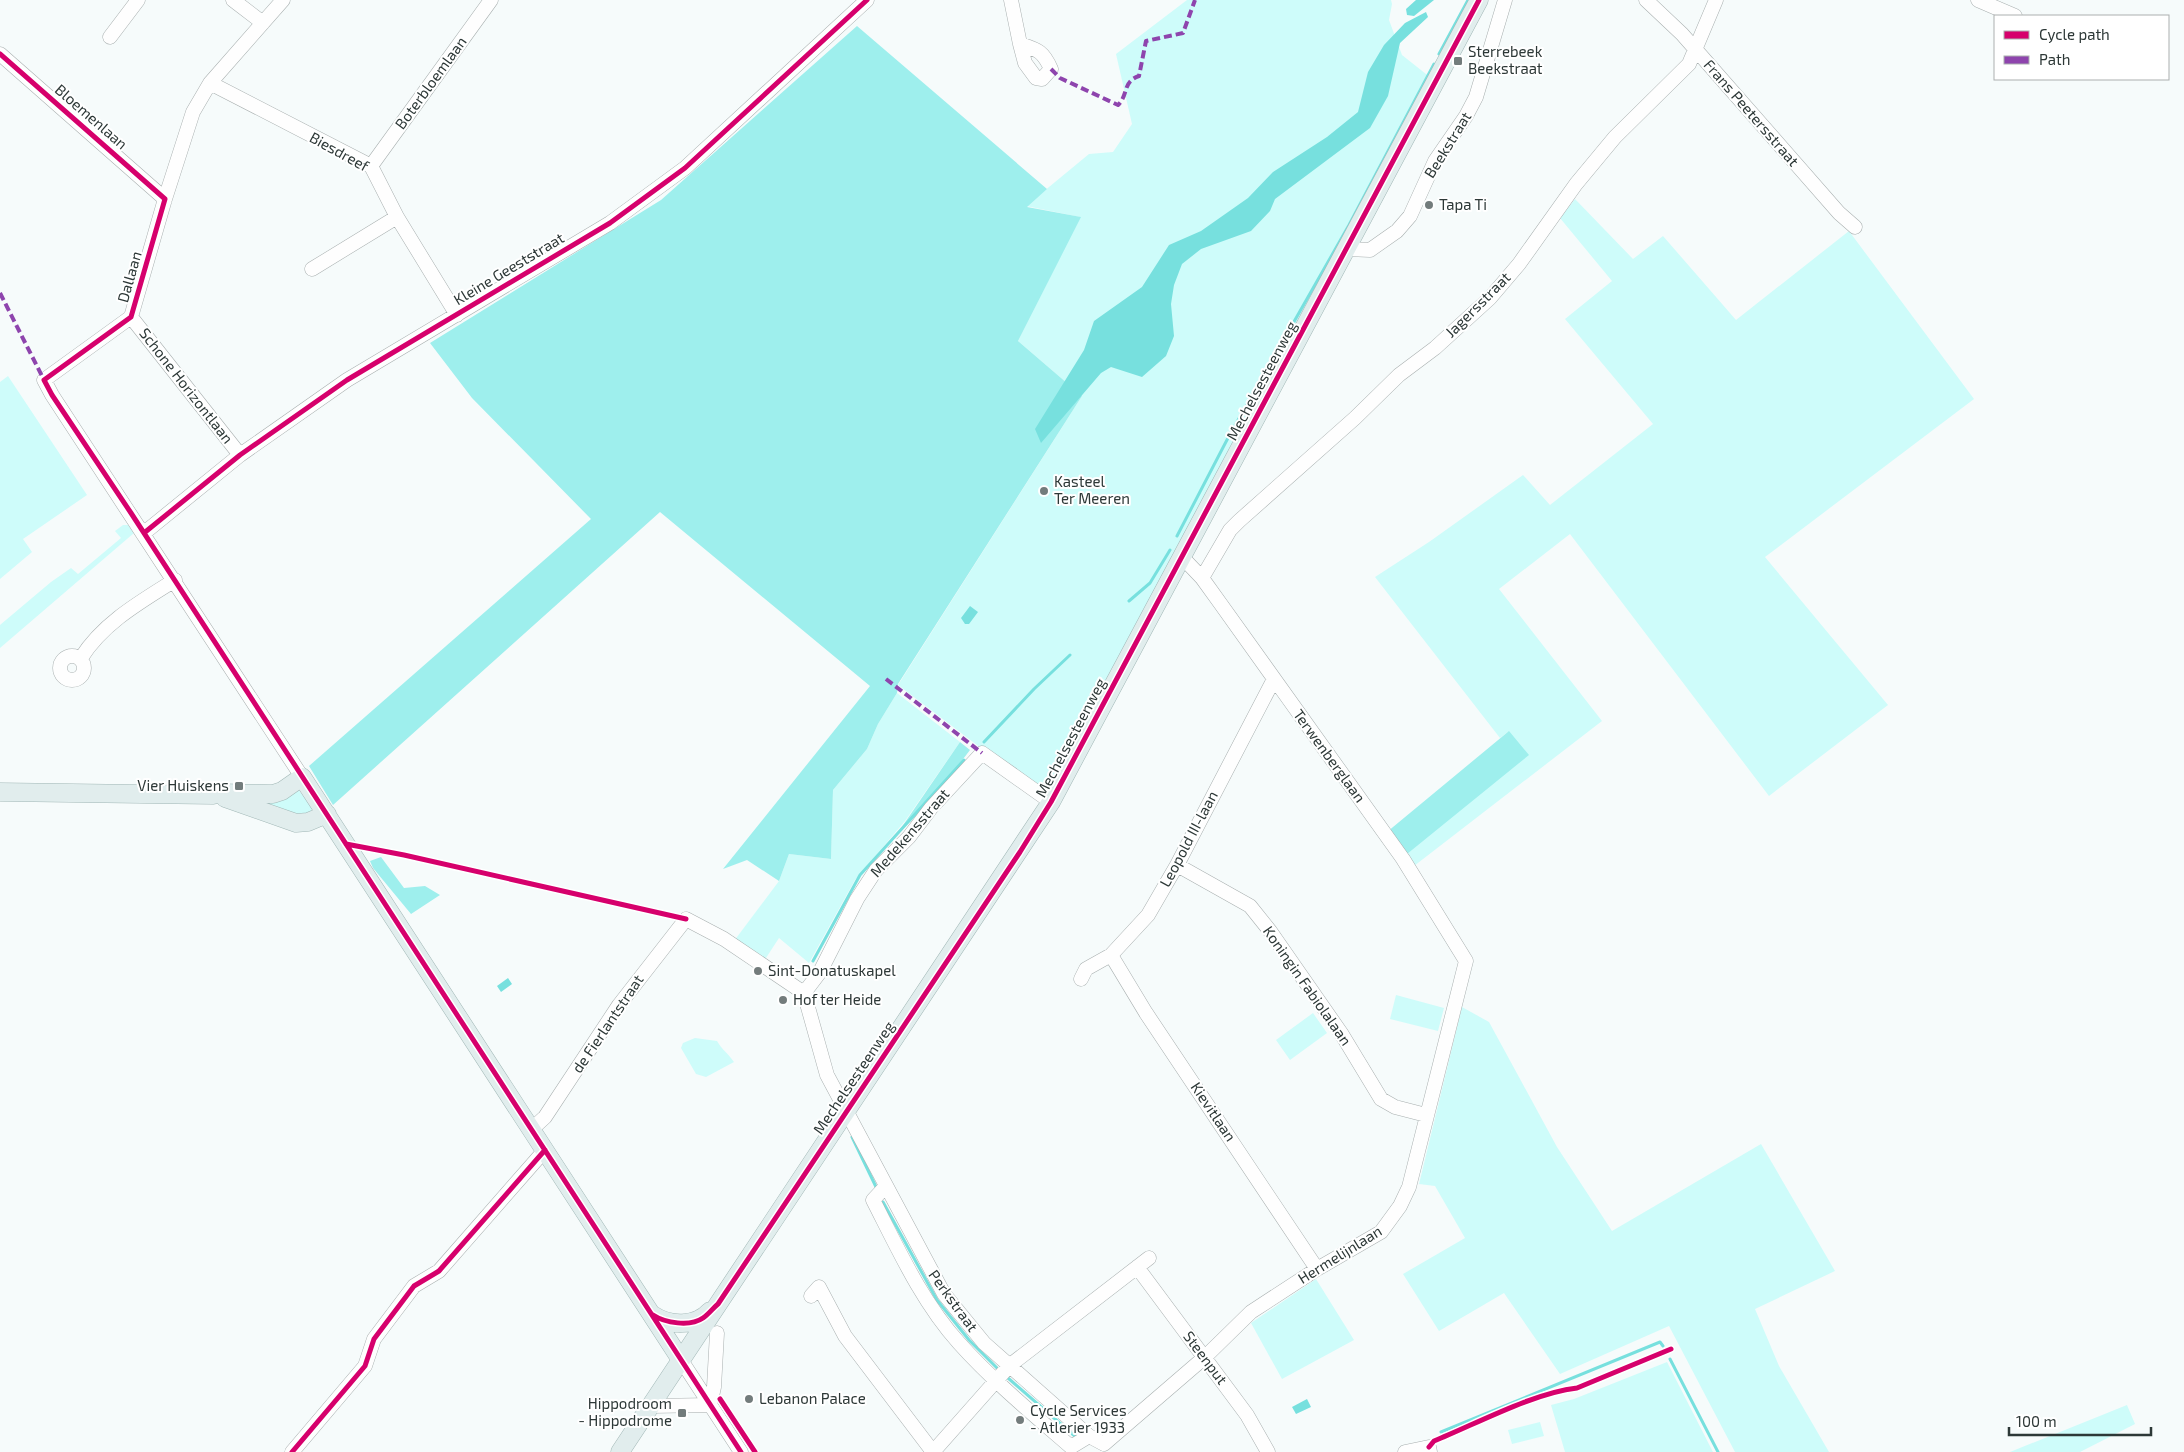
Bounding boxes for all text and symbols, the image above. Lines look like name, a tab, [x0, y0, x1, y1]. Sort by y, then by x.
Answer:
legend	[1994, 15, 2169, 80]
text: Cycle path	[2039, 25, 2110, 43]
street label: Boterbloemlaan	[391, 33, 470, 132]
place label: Sterrebeek Beekstraat	[1468, 42, 1543, 77]
text: Path	[2039, 50, 2070, 68]
marker: Sterrebeek Beekstraat	[1452, 55, 1464, 67]
street label: Frans Peetersstraat	[1700, 55, 1803, 170]
street label: Bloemenlaan	[52, 80, 131, 153]
street label: Beekstraat	[1420, 108, 1475, 181]
street label: Biesdreef	[307, 128, 373, 175]
place label: Tapa Ti	[1439, 195, 1487, 213]
marker: Tapa Ti	[1423, 199, 1435, 211]
street label: Kleine Geeststraat	[450, 228, 567, 308]
street label: Dallaan	[113, 249, 145, 304]
street label: Jagersstraat	[1441, 268, 1514, 341]
street label: Mechelsesteenweg	[1222, 317, 1300, 443]
street label: Schone Horizontlaan	[136, 324, 237, 447]
place label: Kasteel Ter Meeren	[1054, 472, 1130, 507]
marker: Kasteel Ter Meeren	[1038, 485, 1050, 497]
street label: Mechelsesteenweg	[1031, 674, 1109, 800]
street label: Terwenberglaan	[1290, 705, 1370, 806]
place label: Vier Huiskens	[137, 776, 229, 794]
marker: Vier Huiskens	[233, 780, 245, 792]
street label: Medekensstraat	[866, 784, 953, 880]
street label: Leopold III-laan	[1155, 787, 1221, 890]
street label: Koningin Fabiolalaan	[1260, 922, 1356, 1049]
place label: Sint-Donatuskapel	[768, 961, 896, 979]
marker: Sint-Donatuskapel	[752, 965, 764, 977]
street label: de Fierlantstraat	[568, 971, 647, 1076]
place label: Hof ter Heide	[793, 990, 881, 1008]
marker: Hof ter Heide	[777, 994, 789, 1006]
street label: Mechelsesteenweg	[809, 1017, 898, 1137]
street label: Kievitlaan	[1187, 1078, 1240, 1145]
street label: Hermelijnlaan	[1294, 1221, 1385, 1288]
street label: Perkstraat	[925, 1266, 982, 1335]
street label: Steenput	[1180, 1327, 1232, 1388]
place label: Lebanon Palace	[759, 1389, 866, 1407]
marker: Lebanon Palace	[743, 1393, 755, 1405]
place label: Hippodroom - Hippodrome	[578, 1394, 672, 1429]
place label: Cycle Services - Atlerier 1933	[1030, 1401, 1127, 1436]
scale bar	[2009, 1404, 2152, 1436]
marker: Hippodroom - Hippodrome	[676, 1407, 688, 1419]
text: 100 m	[2016, 1412, 2057, 1430]
marker: Cycle Services - Atlerier 1933	[1014, 1414, 1026, 1426]

